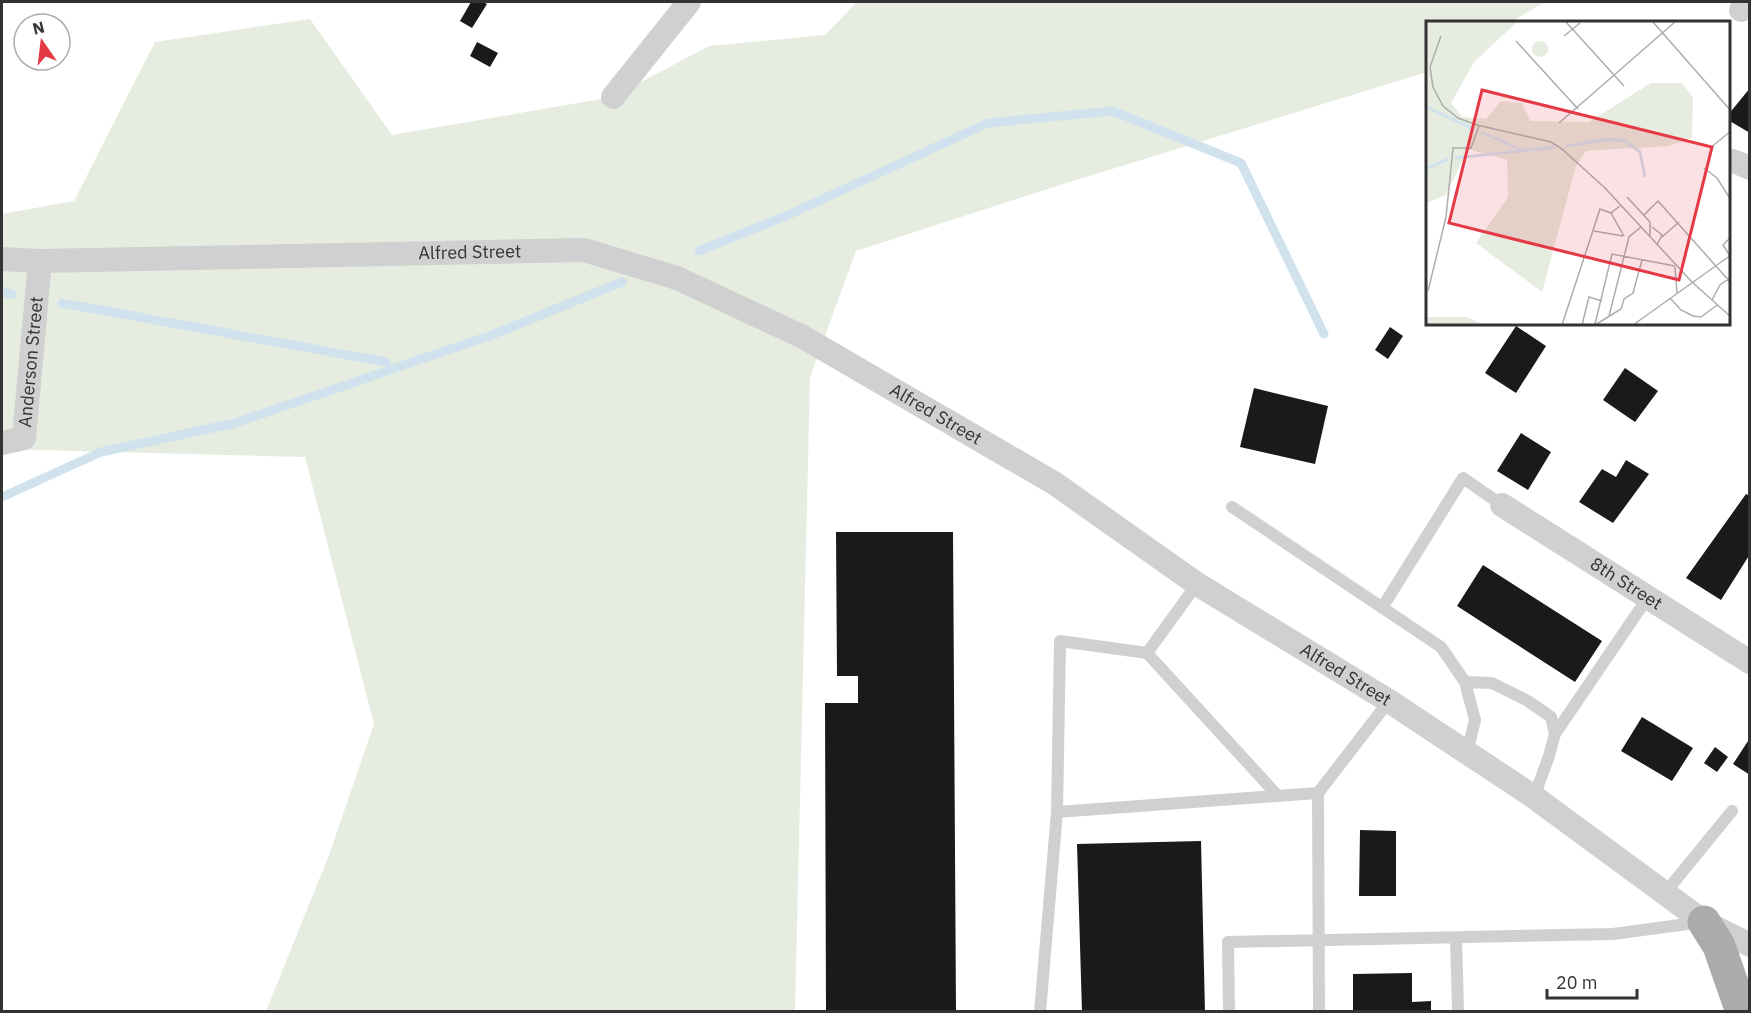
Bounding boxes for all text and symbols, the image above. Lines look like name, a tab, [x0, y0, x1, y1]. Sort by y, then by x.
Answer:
north arrow	[12, 12, 72, 72]
text: N	[30, 16, 46, 39]
inset map	[1426, 21, 1730, 326]
street label: Alfred Street	[418, 239, 522, 264]
street label: Anderson Street	[13, 295, 48, 428]
street label: Alfred Street	[886, 378, 986, 450]
street label: 8th Street	[1586, 552, 1667, 615]
street label: Alfred Street	[1296, 638, 1396, 711]
scale bar	[1547, 962, 1637, 1000]
text: 20 m	[1556, 971, 1598, 994]

